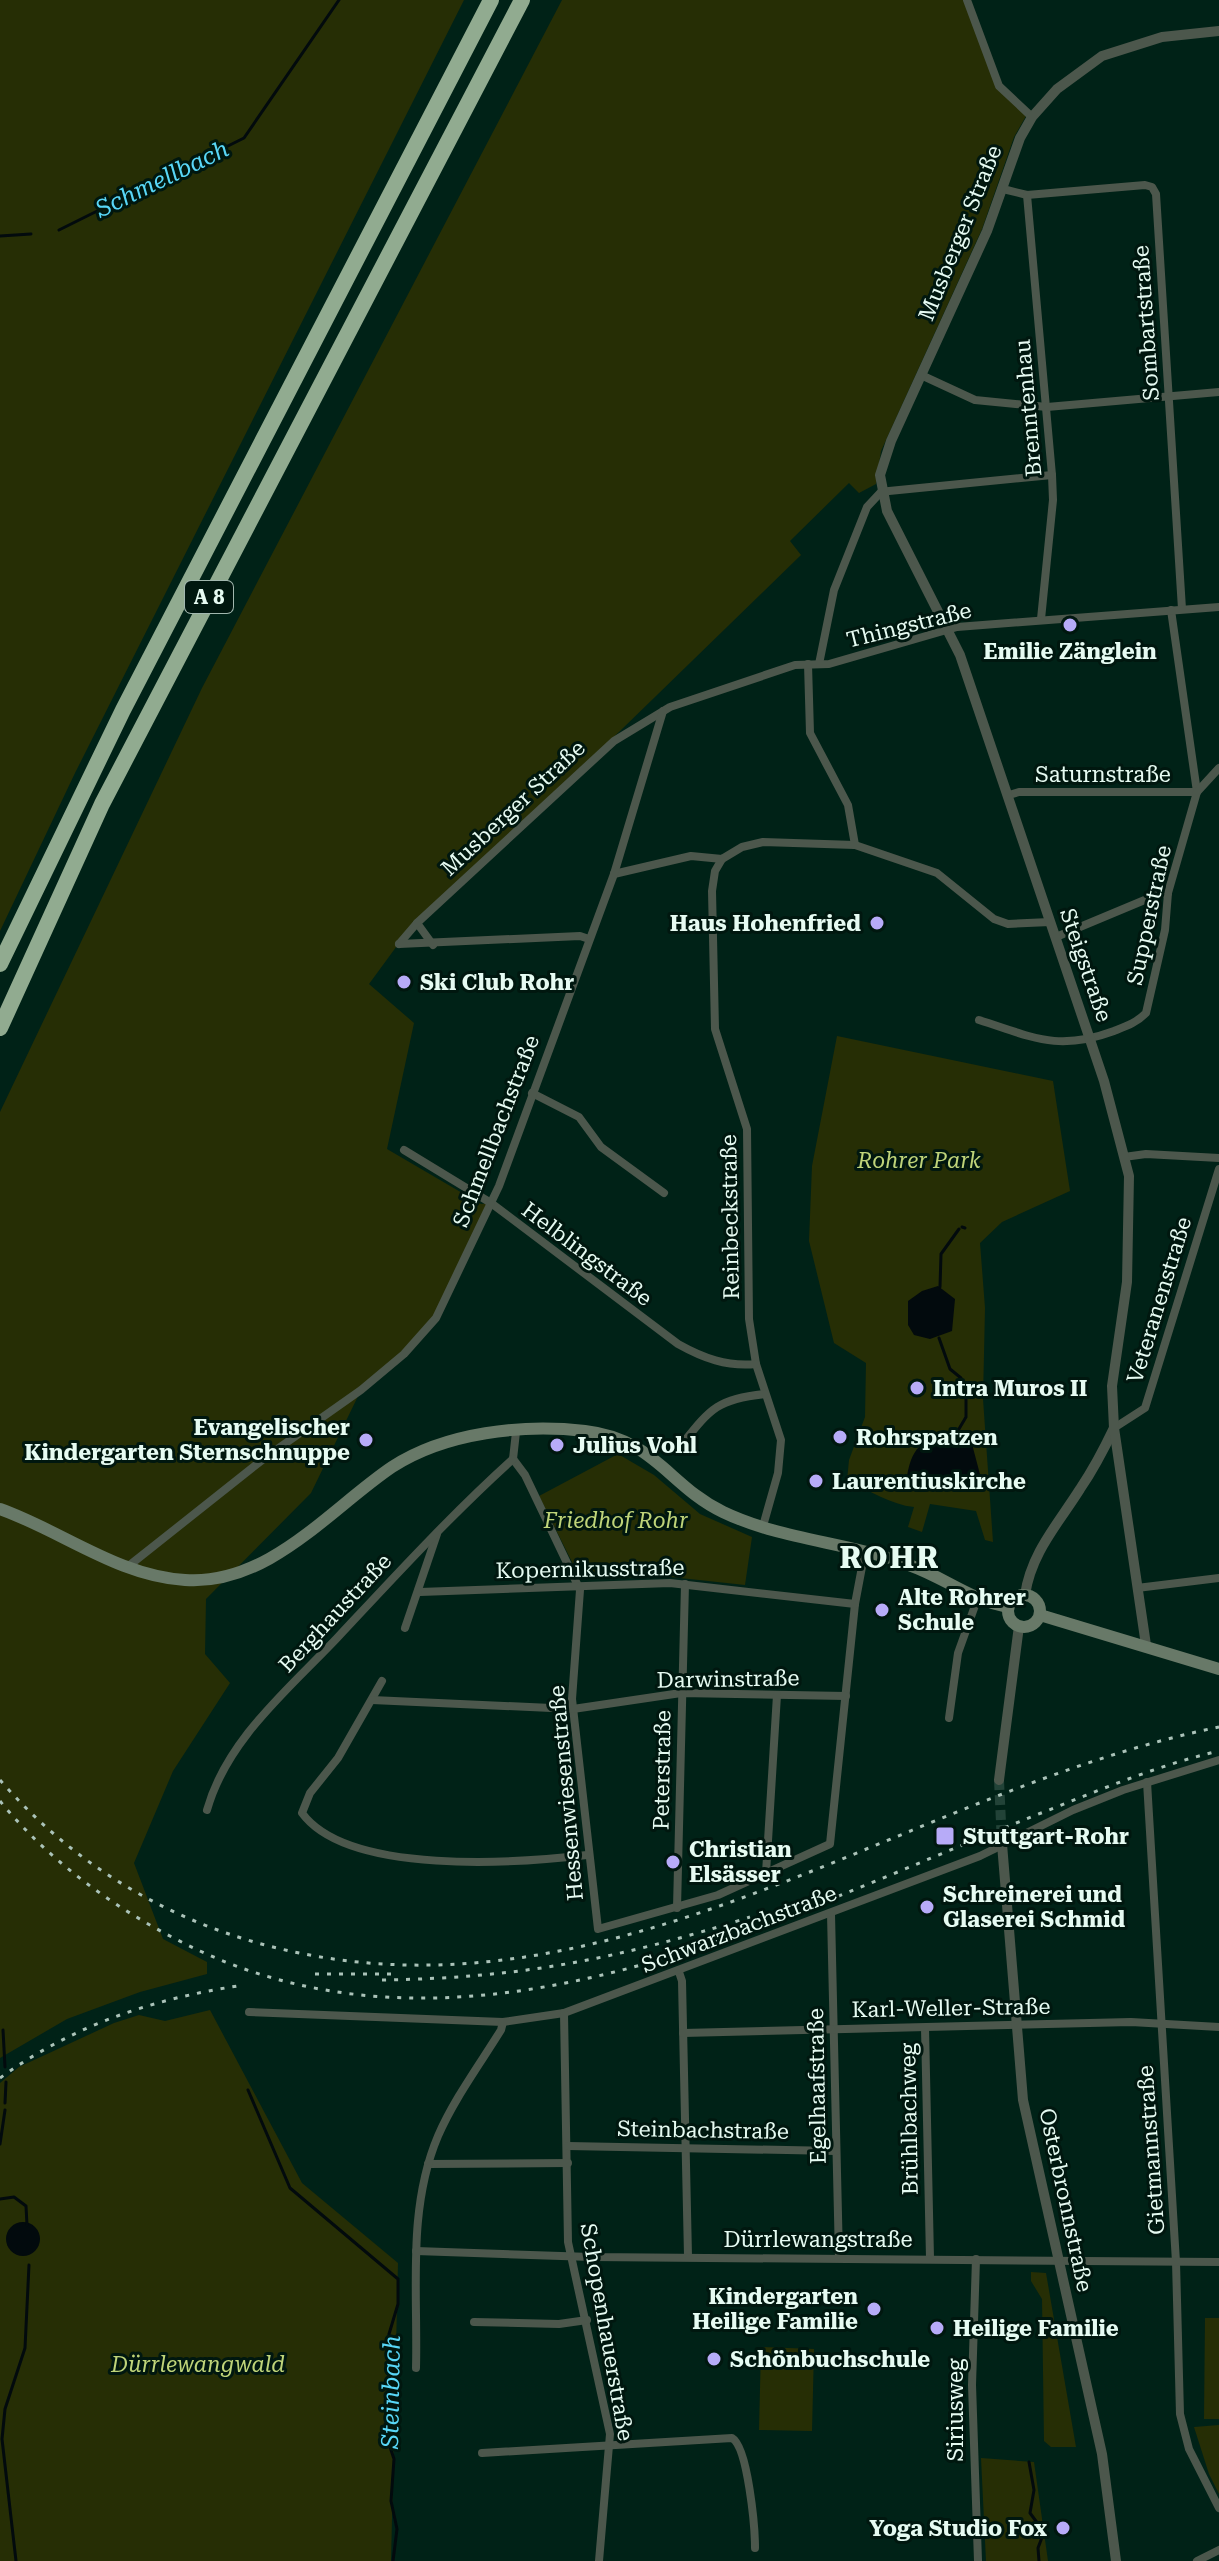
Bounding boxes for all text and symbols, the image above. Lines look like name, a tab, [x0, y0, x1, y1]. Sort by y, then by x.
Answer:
water label: Schmellbach	[90, 135, 233, 224]
street label: Musberger Straße	[913, 142, 1007, 324]
street label: Sombartstraße	[1128, 244, 1164, 402]
street label: Brenntenhau	[1010, 338, 1046, 478]
road number: A 8	[185, 581, 233, 613]
street label: Thingstraße	[844, 597, 974, 653]
marker: Emilie Zänglein	[1061, 616, 1079, 634]
place label: Emilie Zänglein	[983, 639, 1157, 664]
street label: Musberger Straße	[436, 735, 590, 881]
street label: Saturnstraße	[1035, 762, 1171, 787]
street label: Supperstraße	[1122, 843, 1176, 987]
street label: Steigstraße	[1055, 905, 1117, 1025]
place label: Haus Hohenfried	[670, 911, 861, 936]
marker: Haus Hohenfried	[868, 914, 886, 932]
place label: Ski Club Rohr	[420, 970, 574, 995]
marker: Ski Club Rohr	[395, 973, 413, 991]
street label: Schmellbachstraße	[448, 1032, 544, 1230]
street label: Reinbeckstraße	[716, 1134, 744, 1300]
park label: Rohrer Park	[856, 1148, 981, 1173]
street label: Helblingstraße	[517, 1197, 657, 1311]
street label: Veteranenstraße	[1122, 1214, 1196, 1386]
place label: Intra Muros II	[933, 1376, 1088, 1401]
marker: Intra Muros II	[908, 1379, 926, 1397]
place label: Evangelischer Kindergarten Sternschnuppe	[24, 1415, 350, 1465]
place label: Rohrspatzen	[856, 1425, 998, 1450]
marker: Rohrspatzen	[831, 1428, 849, 1446]
marker: Evangelischer Kindergarten Sternschnuppe	[357, 1431, 375, 1449]
place label: Julius Vohl	[573, 1433, 697, 1458]
marker: Julius Vohl	[548, 1436, 566, 1454]
place label: Laurentiuskirche	[832, 1469, 1026, 1494]
marker: Laurentiuskirche	[807, 1472, 825, 1490]
park label: Friedhof Rohr	[543, 1508, 688, 1533]
district label: ROHR	[839, 1540, 941, 1575]
street label: Berghaustraße	[274, 1548, 396, 1678]
street label: Kopernikusstraße	[495, 1555, 685, 1583]
place label: Alte Rohrer Schule	[898, 1585, 1026, 1635]
marker: Alte Rohrer Schule	[873, 1601, 891, 1619]
street label: Darwinstraße	[656, 1665, 800, 1693]
street label: Hessenwiesenstraße	[544, 1684, 588, 1902]
street label: Peterstraße	[648, 1710, 676, 1830]
place label: Stuttgart-Rohr	[963, 1824, 1129, 1849]
marker: Stuttgart-Rohr	[934, 1825, 956, 1847]
place label: Christian Elsässer	[689, 1837, 792, 1887]
marker: Christian Elsässer	[664, 1853, 682, 1871]
street label: Schwarzbachstraße	[638, 1880, 840, 1978]
place label: Schreinerei und Glaserei Schmid	[943, 1882, 1125, 1932]
marker: Schreinerei und Glaserei Schmid	[918, 1898, 936, 1916]
street label: Karl-Weller-Straße	[851, 1994, 1051, 2022]
street label: Egelhaafstraße	[803, 2008, 831, 2164]
street label: Brühlbachweg	[895, 2042, 923, 2195]
street label: Gietmannstraße	[1133, 2064, 1169, 2236]
street label: Osterbronnstraße	[1034, 2106, 1098, 2294]
street label: Steinbachstraße	[617, 2116, 789, 2144]
street label: Schopenhauerstraße	[576, 2221, 638, 2443]
street label: Dürrlewangstraße	[723, 2227, 913, 2252]
place label: Kindergarten Heilige Familie	[692, 2284, 858, 2334]
marker: Kindergarten Heilige Familie	[865, 2300, 883, 2318]
place label: Heilige Familie	[953, 2316, 1119, 2341]
marker: Heilige Familie	[928, 2319, 946, 2337]
water label: Steinbach	[376, 2335, 406, 2450]
place label: Schönbuchschule	[730, 2347, 930, 2372]
marker: Schönbuchschule	[705, 2350, 723, 2368]
park label: Dürrlewangwald	[110, 2352, 285, 2377]
street label: Siriusweg	[943, 2358, 968, 2462]
place label: Yoga Studio Fox	[869, 2516, 1047, 2541]
marker: Yoga Studio Fox	[1054, 2519, 1072, 2537]

